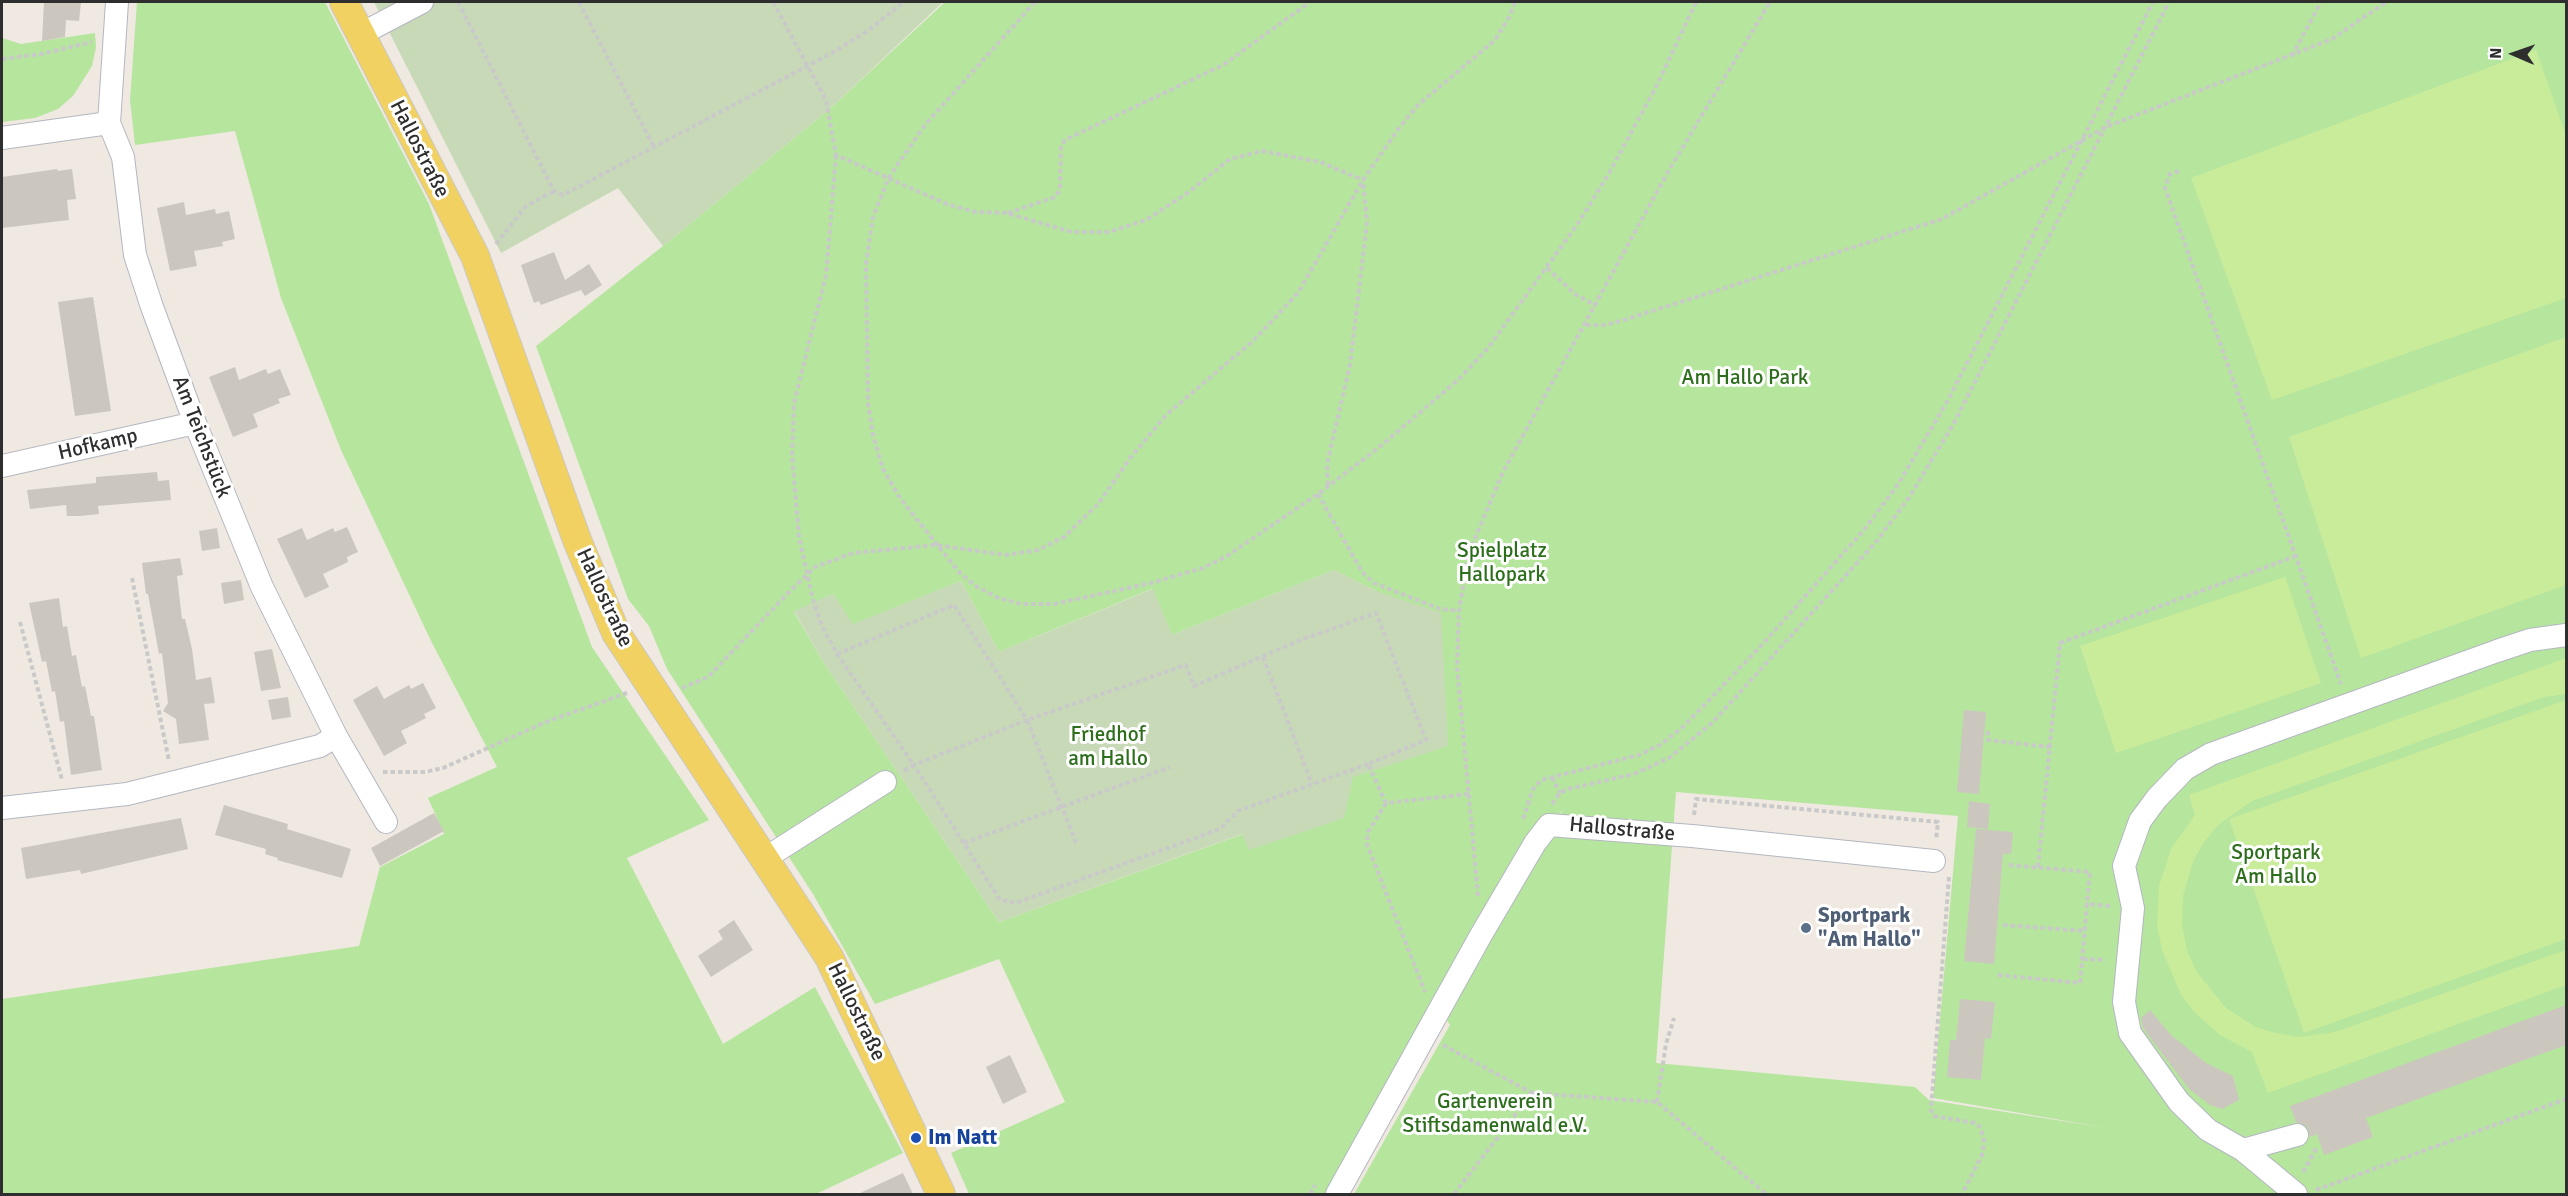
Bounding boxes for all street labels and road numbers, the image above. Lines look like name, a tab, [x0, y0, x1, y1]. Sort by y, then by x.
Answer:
street label: Hallostraße	[384, 96, 454, 202]
street label: Am Teichstück	[166, 372, 236, 502]
street label: Hofkamp	[56, 424, 140, 466]
street label: Hallostraße	[570, 545, 638, 651]
street label: Hallostraße	[1568, 813, 1676, 847]
street label: Hallostraße	[821, 959, 891, 1065]

